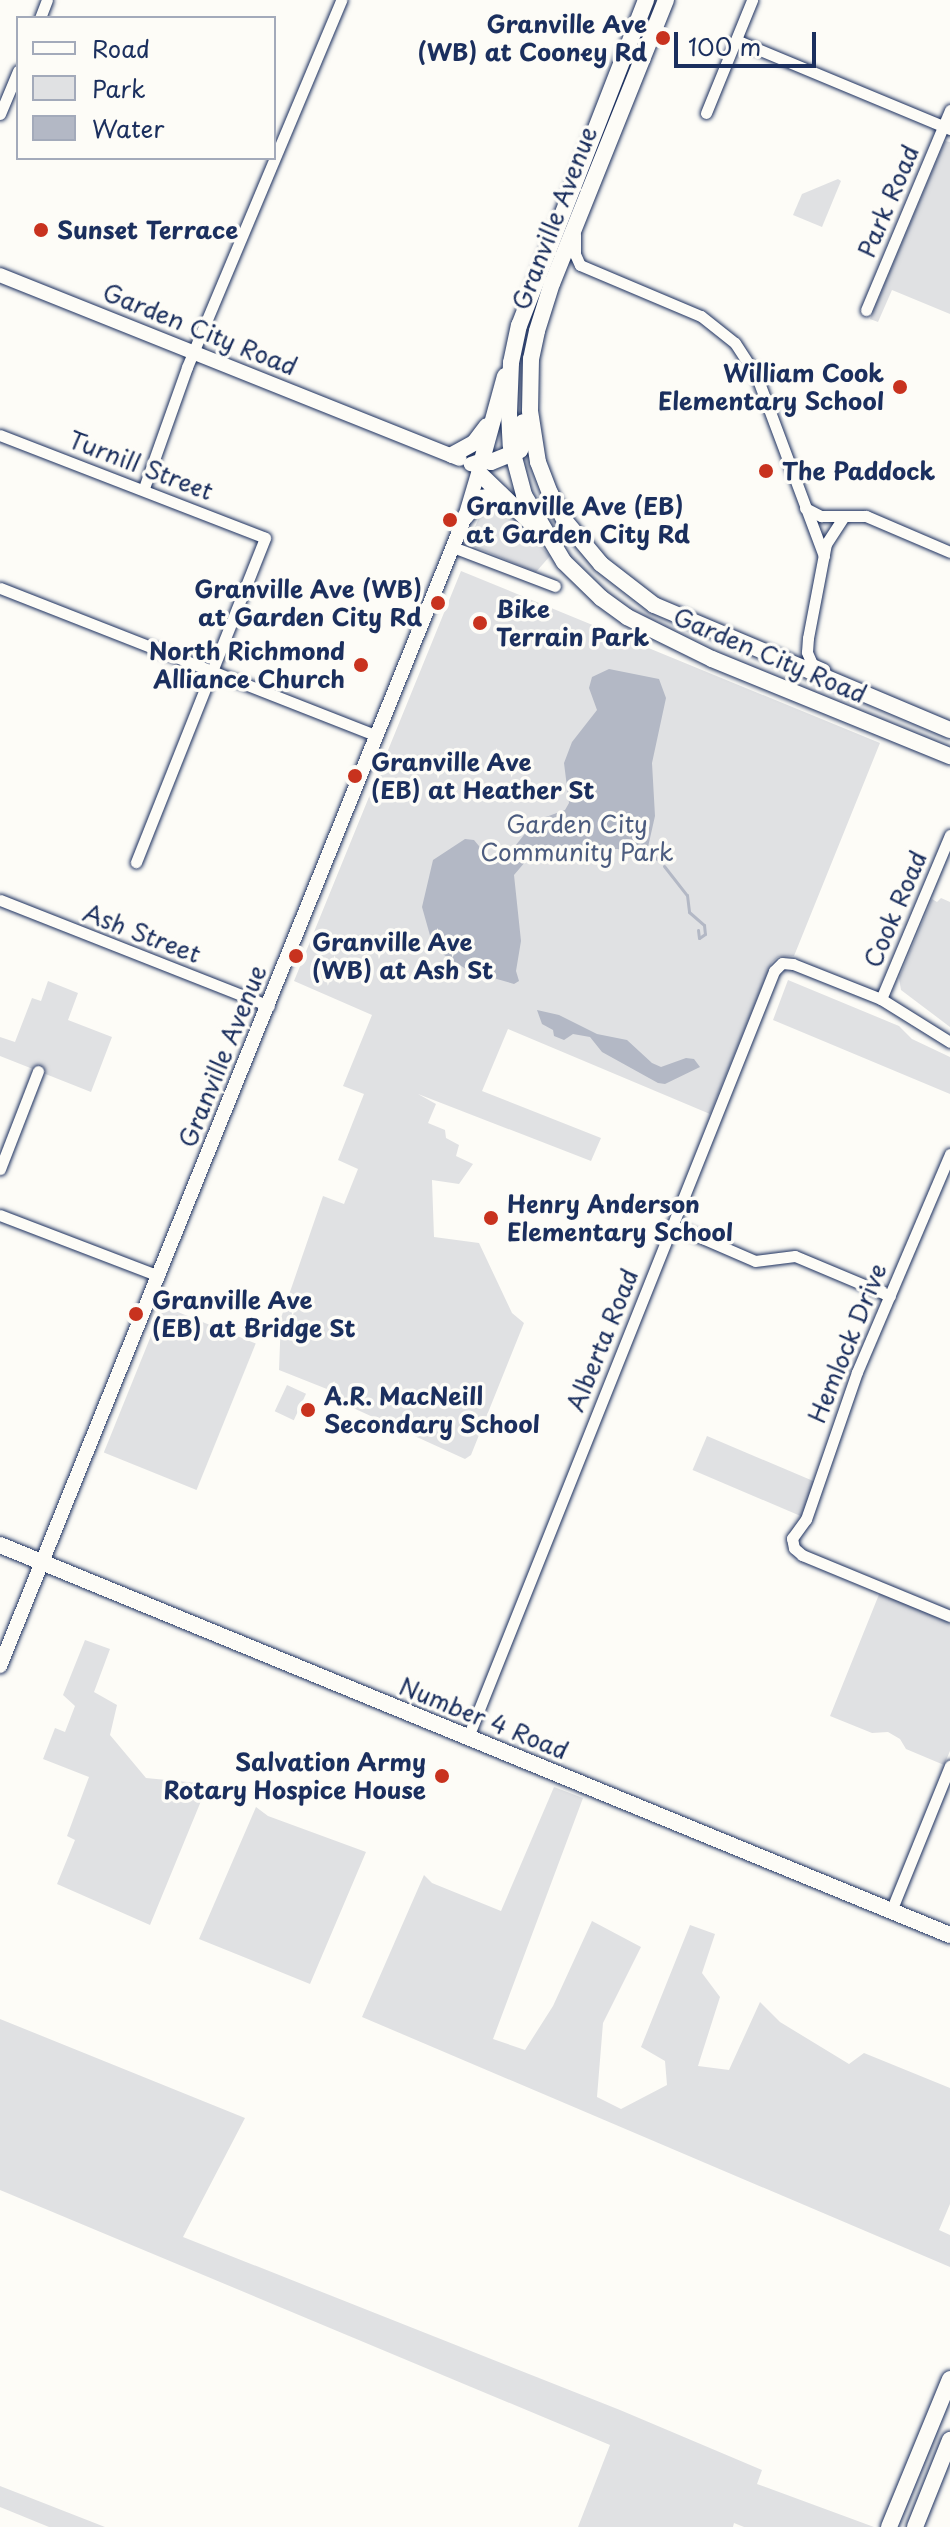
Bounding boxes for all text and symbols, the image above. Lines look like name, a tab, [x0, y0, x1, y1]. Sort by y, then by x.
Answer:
place label: Granville Ave (WB) at Cooney Rd	[416, 10, 647, 66]
legend	[16, 16, 276, 160]
scale bar	[678, 16, 820, 66]
text: 100 m	[688, 28, 761, 64]
marker: Granville Ave (WB) at Cooney Rd	[654, 29, 672, 47]
text: Road	[92, 30, 150, 66]
text: Park	[92, 70, 146, 106]
text: Water	[92, 110, 164, 146]
street label: Granville Avenue	[506, 122, 602, 314]
street label: Park Road	[851, 140, 925, 262]
place label: Sunset Terrace	[57, 216, 238, 244]
marker: Sunset Terrace	[32, 221, 50, 239]
street label: Garden City Road	[99, 277, 301, 381]
place label: William Cook Elementary School	[658, 359, 884, 415]
marker: William Cook Elementary School	[891, 378, 909, 396]
street label: Turnill Street	[64, 424, 218, 506]
place label: The Paddock	[782, 457, 936, 485]
marker: The Paddock	[757, 462, 775, 480]
place label: Granville Ave (EB) at Garden City Rd	[466, 492, 689, 548]
marker: Granville Ave (EB) at Garden City Rd	[441, 511, 459, 529]
place label: Granville Ave (WB) at Garden City Rd	[193, 575, 422, 631]
marker: Granville Ave (WB) at Garden City Rd	[429, 594, 447, 612]
place label: Bike Terrain Park	[496, 595, 649, 651]
street label: Garden City Road	[669, 601, 871, 709]
marker: Bike Terrain Park	[471, 614, 489, 632]
place label: North Richmond Alliance Church	[148, 637, 345, 693]
marker: North Richmond Alliance Church	[352, 656, 370, 674]
place label: Granville Ave (EB) at Heather St	[371, 748, 596, 804]
marker: Granville Ave (EB) at Heather St	[346, 767, 364, 785]
park label: Garden City Community Park	[480, 810, 674, 866]
street label: Cook Road	[857, 846, 933, 972]
street label: Ash Street	[79, 897, 205, 969]
place label: Granville Ave (WB) at Ash St	[312, 928, 494, 984]
marker: Granville Ave (WB) at Ash St	[287, 947, 305, 965]
street label: Granville Avenue	[172, 961, 272, 1151]
place label: Henry Anderson Elementary School	[507, 1190, 733, 1246]
marker: Henry Anderson Elementary School	[482, 1209, 500, 1227]
street label: Hemlock Drive	[802, 1260, 892, 1426]
street label: Alberta Road	[560, 1263, 644, 1417]
place label: Granville Ave (EB) at Bridge St	[152, 1286, 357, 1342]
marker: Granville Ave (EB) at Bridge St	[127, 1305, 145, 1323]
place label: A.R. MacNeill Secondary School	[324, 1382, 540, 1438]
marker: A.R. MacNeill Secondary School	[299, 1401, 317, 1419]
street label: Number 4 Road	[395, 1671, 573, 1765]
place label: Salvation Army Rotary Hospice House	[162, 1748, 426, 1804]
marker: Salvation Army Rotary Hospice House	[433, 1767, 451, 1785]

